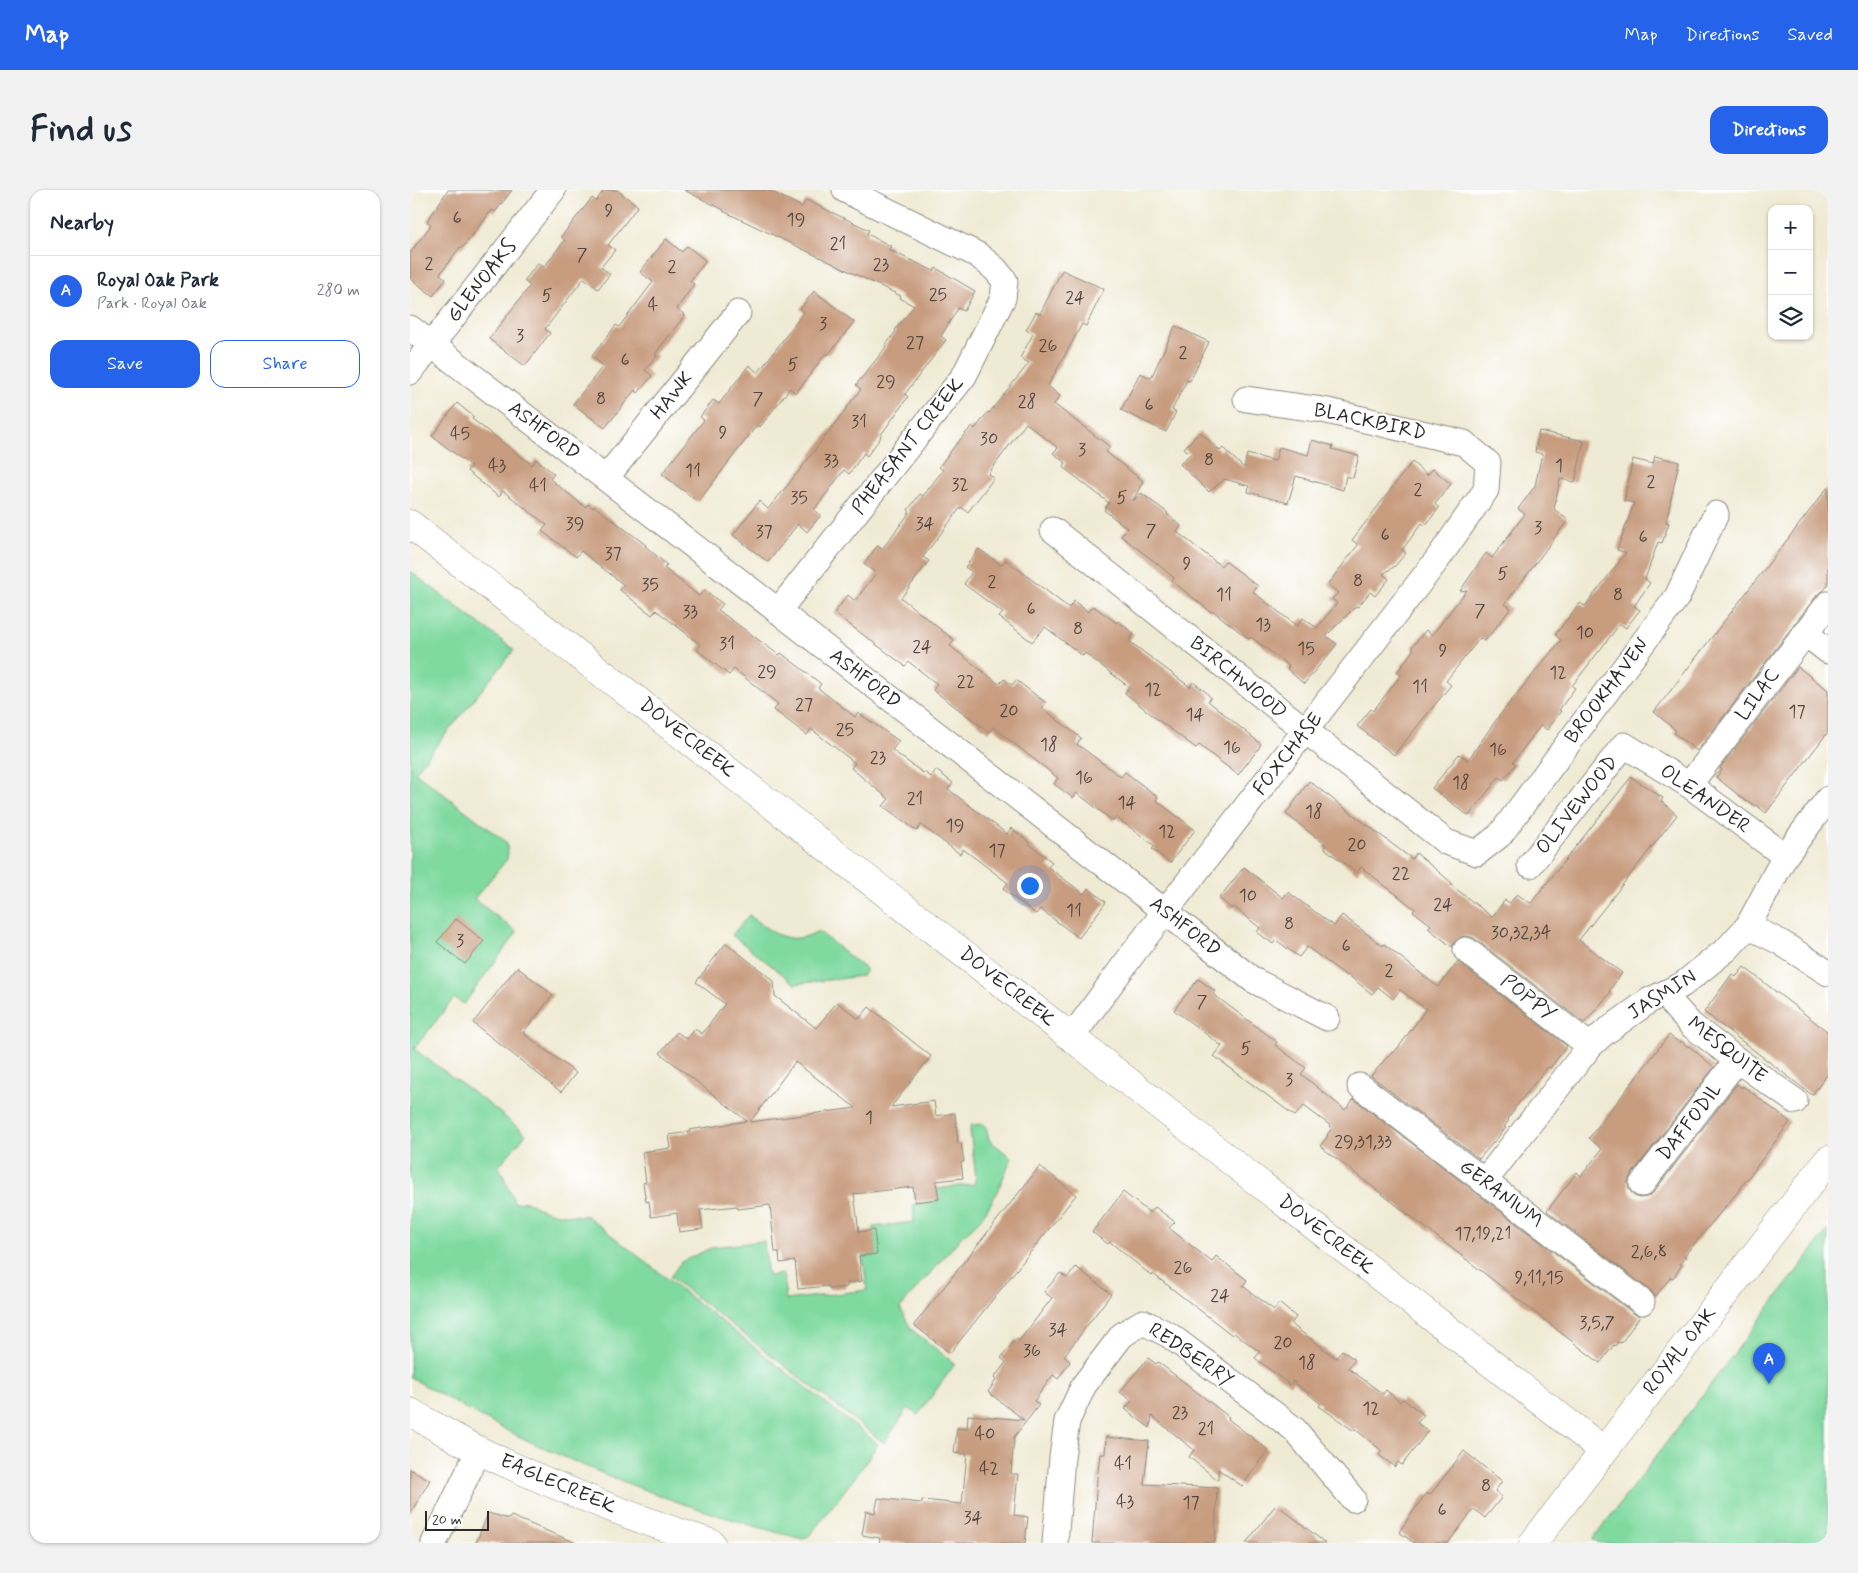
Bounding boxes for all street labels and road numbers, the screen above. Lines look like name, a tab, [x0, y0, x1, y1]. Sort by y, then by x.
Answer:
street label: GLENOAKS	[441, 234, 523, 328]
street label: HAWK	[644, 366, 700, 426]
street label: PHEASANT CREEK	[846, 371, 971, 520]
street label: ASHFORD	[502, 395, 586, 467]
street label: BLACKBIRD	[1311, 397, 1429, 447]
street label: BIRCHWOOD	[1184, 630, 1292, 726]
street label: BROOKHAVEN	[1558, 633, 1656, 749]
street label: ASHFORD	[824, 643, 906, 715]
street label: LILAC	[1730, 663, 1787, 727]
street label: DOVECREEK	[633, 692, 741, 784]
street label: FOXCHASE	[1247, 707, 1329, 801]
street label: OLIVEWOOD	[1530, 750, 1624, 860]
street label: OLEANDER	[1654, 758, 1756, 840]
street label: ASHFORD	[1144, 891, 1226, 963]
street label: DOVECREEK	[953, 941, 1061, 1033]
street label: JASMIN	[1623, 963, 1701, 1027]
street label: POPPY	[1495, 968, 1561, 1028]
street label: MESQUITE	[1681, 1010, 1773, 1090]
street label: DAFFODIL	[1651, 1077, 1729, 1167]
street label: GERANIUM	[1454, 1154, 1548, 1234]
street label: DOVECREEK	[1272, 1189, 1380, 1281]
street label: ROYAL OAK	[1637, 1301, 1723, 1401]
street label: REDBERRY	[1143, 1316, 1239, 1394]
street label: EAGLECREEK	[496, 1447, 621, 1521]

